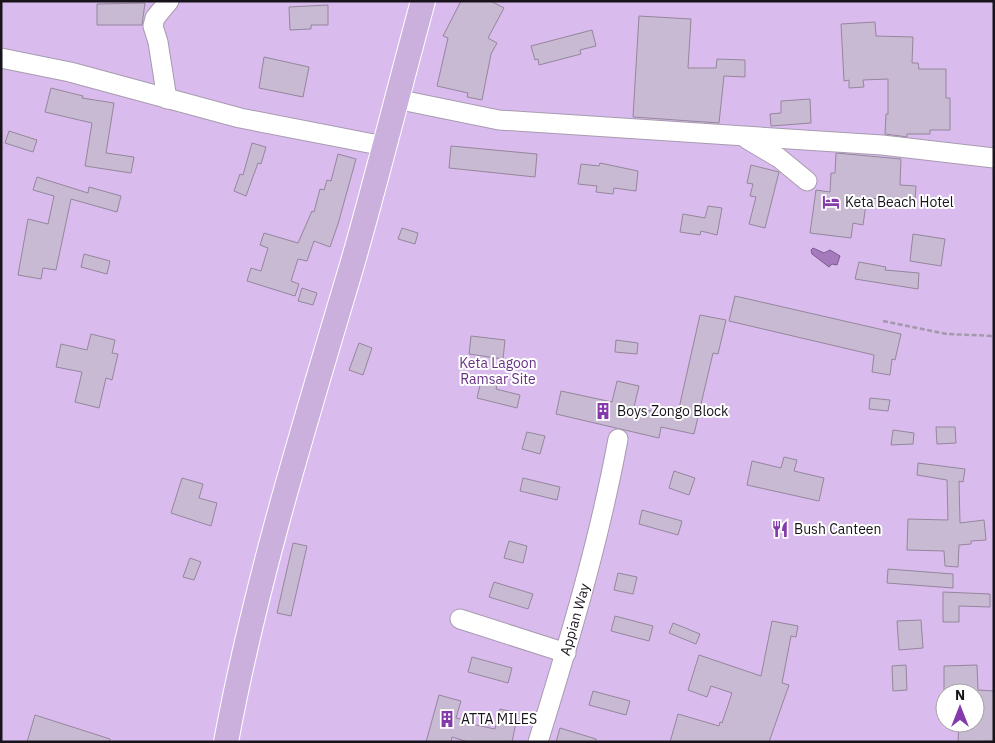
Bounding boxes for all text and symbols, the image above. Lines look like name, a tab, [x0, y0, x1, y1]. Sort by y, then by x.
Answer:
hotel icon: Keta Beach Hotel	[821, 192, 841, 212]
place label: Keta Beach Hotel	[845, 193, 954, 211]
park label: Keta Lagoon Ramsar Site	[459, 354, 537, 388]
building icon: Boys Zongo Block	[593, 401, 613, 421]
place label: Boys Zongo Block	[617, 402, 729, 420]
restaurant icon: Bush Canteen	[770, 519, 790, 539]
place label: Bush Canteen	[794, 520, 881, 538]
street label: Appian Way	[556, 581, 593, 658]
north arrow	[935, 683, 985, 733]
text: N	[955, 686, 965, 704]
building icon: ATTA MILES	[437, 709, 457, 729]
place label: ATTA MILES	[461, 710, 537, 728]

